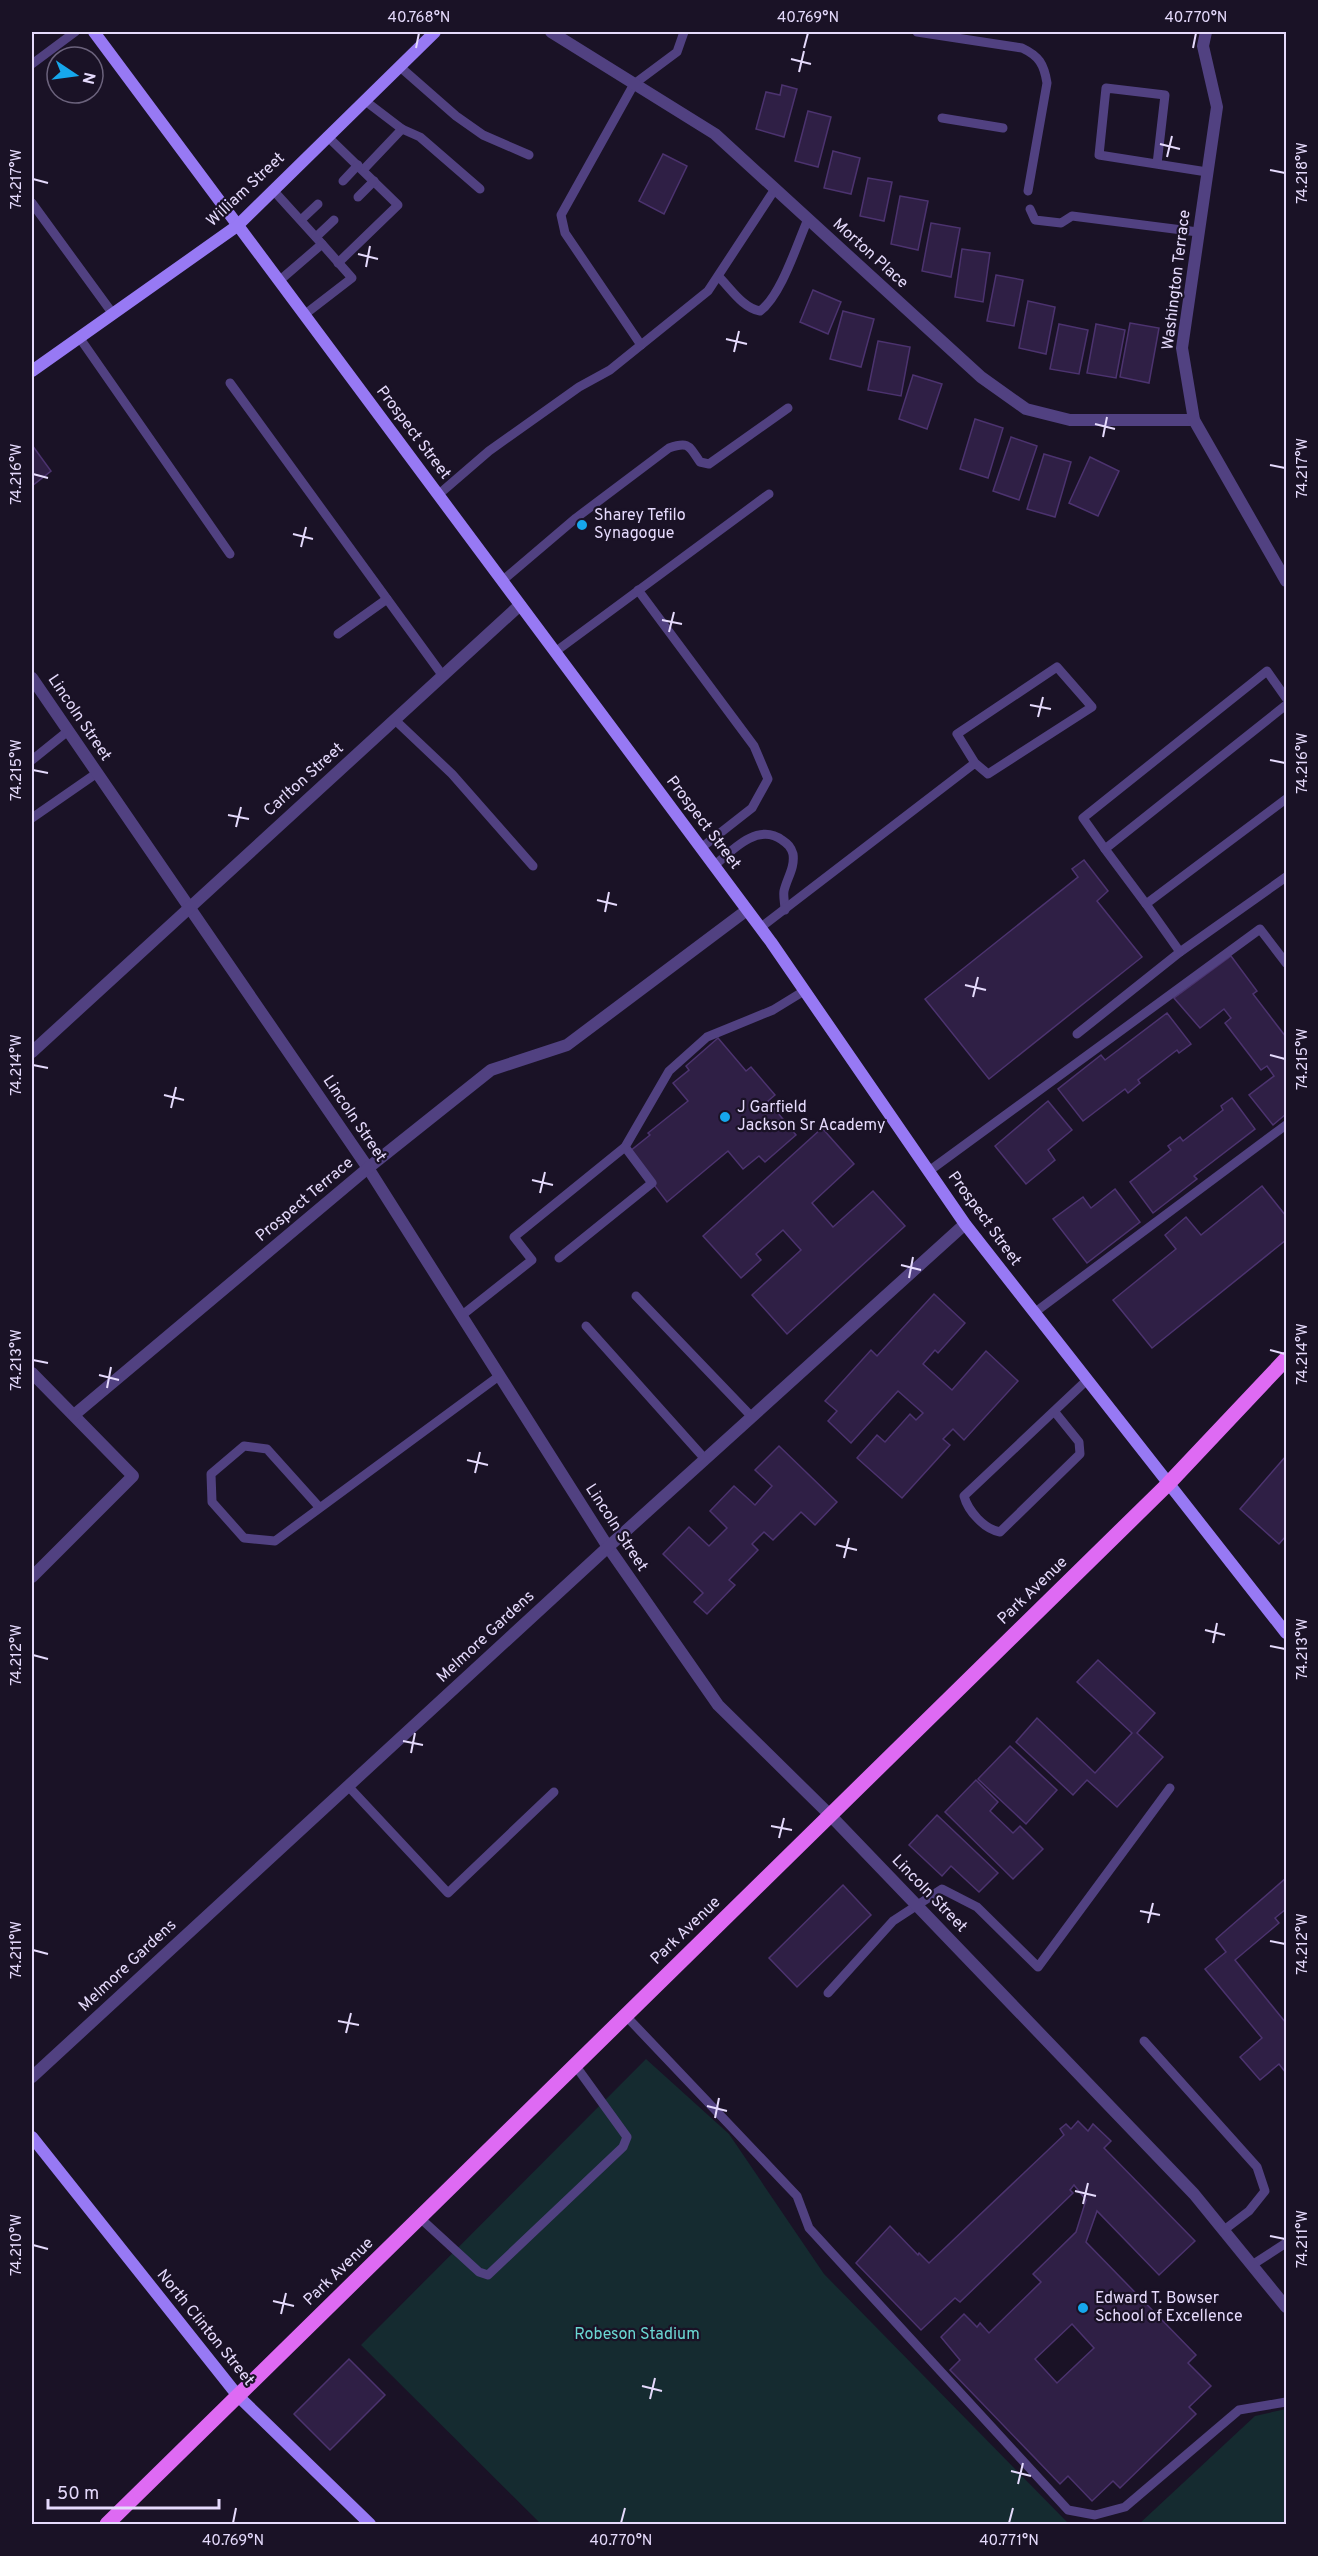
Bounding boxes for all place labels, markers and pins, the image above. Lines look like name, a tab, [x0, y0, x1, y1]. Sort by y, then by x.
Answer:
place label: Sharey Tefilo Synagogue	[594, 506, 686, 544]
marker: Sharey Tefilo Synagogue	[575, 518, 589, 532]
place label: J Garfield Jackson Sr Academy	[737, 1098, 885, 1136]
marker: J Garfield Jackson Sr Academy	[718, 1110, 732, 1124]
place label: Edward T. Bowser School of Excellence	[1095, 2289, 1243, 2327]
marker: Edward T. Bowser School of Excellence	[1076, 2301, 1090, 2315]

